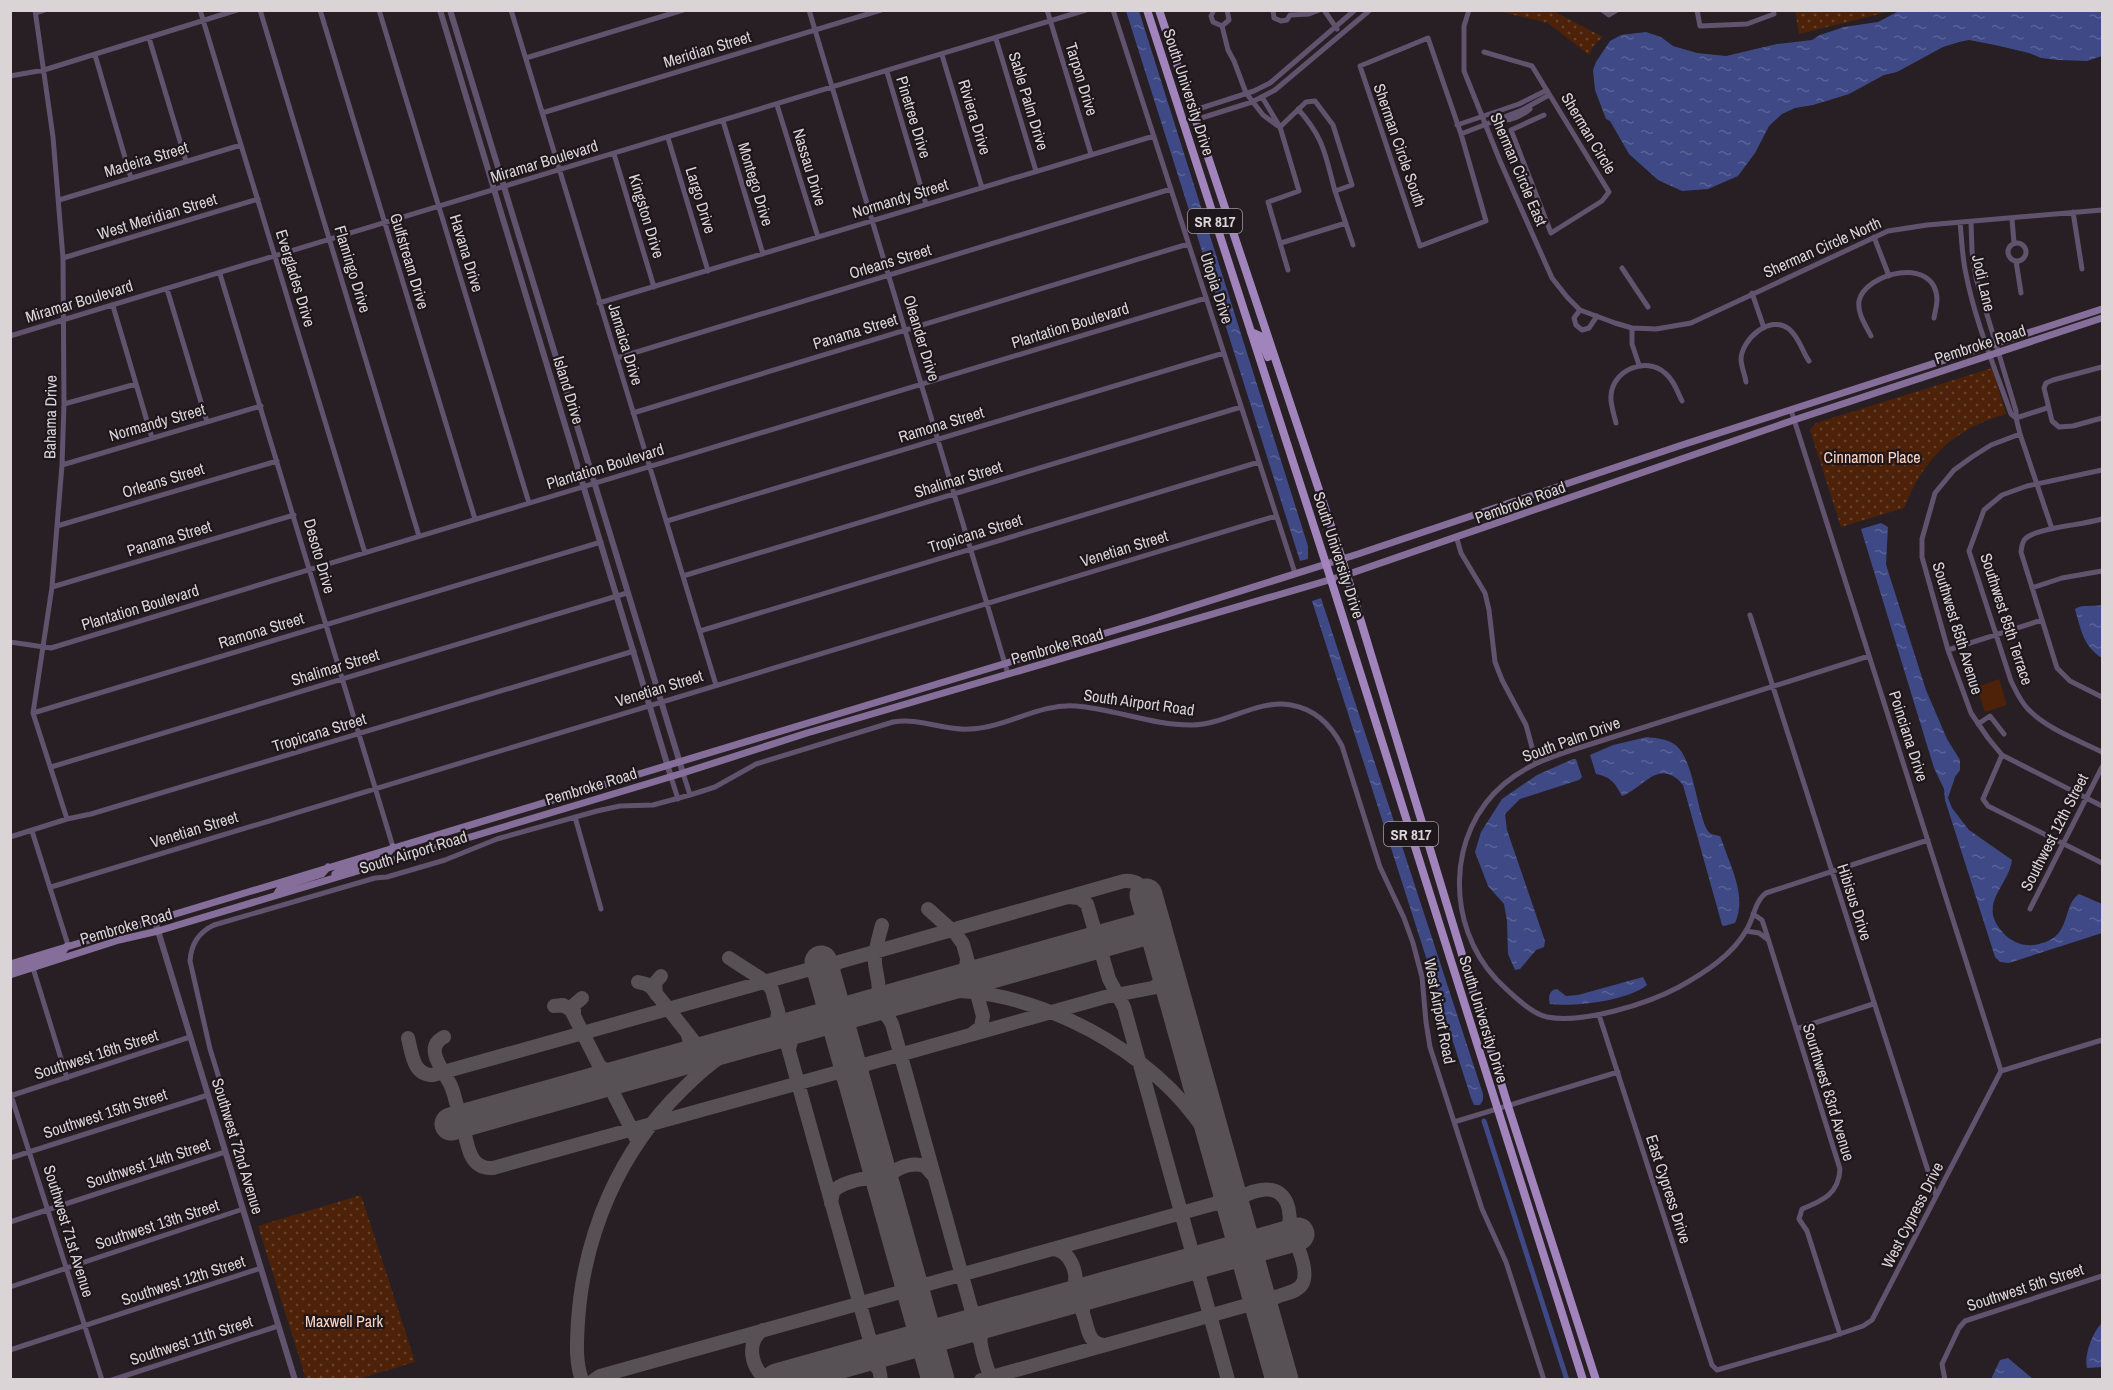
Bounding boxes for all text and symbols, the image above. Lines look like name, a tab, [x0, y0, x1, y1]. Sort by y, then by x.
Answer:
street label: Meridian Street	[661, 25, 754, 73]
street label: South University Drive	[1158, 26, 1220, 158]
street label: Tarpon Drive	[1060, 40, 1104, 118]
street label: Sable Palm Drive	[1004, 49, 1054, 153]
street label: Pinetree Drive	[891, 73, 937, 161]
street label: Riviera Drive	[953, 77, 997, 157]
street label: Sherman Circle South	[1369, 80, 1431, 210]
street label: Sherman Circle	[1556, 88, 1622, 178]
street label: Sherman Circle East	[1485, 109, 1553, 229]
street label: Nassau Drive	[788, 126, 832, 208]
street label: Miramar Boulevard	[487, 134, 601, 188]
street label: Madeira Street	[101, 136, 191, 182]
street label: Montego Drive	[733, 140, 779, 228]
street label: Largo Drive	[680, 164, 722, 236]
street label: Kingston Drive	[624, 171, 670, 261]
street label: Normandy Street	[849, 173, 951, 223]
street label: West Meridian Street	[95, 187, 220, 245]
road number: SR 817	[1188, 209, 1242, 233]
street label: Gulfstream Drive	[385, 210, 435, 312]
street label: Havana Drive	[445, 211, 489, 295]
street label: Sherman Circle North	[1760, 211, 1884, 283]
street label: Flamingo Drive	[329, 223, 377, 315]
street label: Everglades Drive	[271, 227, 321, 329]
street label: Orleans Street	[846, 238, 934, 284]
street label: Utopia Drive	[1195, 250, 1239, 326]
street label: Jodi Lane	[1967, 252, 2001, 314]
street label: Miramar Boulevard	[22, 274, 136, 328]
street label: Oleander Drive	[898, 292, 946, 384]
street label: Plantation Boulevard	[1009, 297, 1131, 353]
street label: Jamaica Drive	[603, 300, 649, 388]
street label: Panama Street	[810, 308, 900, 354]
street label: Pembroke Road	[1932, 319, 2028, 369]
street label: Island Drive	[548, 353, 590, 427]
street label: Bahama Drive	[38, 375, 62, 459]
street label: Normandy Street	[106, 398, 208, 446]
street label: Ramona Street	[896, 400, 987, 447]
street label: Plantation Boulevard	[544, 438, 666, 494]
park label: Cinnamon Place	[1824, 446, 1921, 468]
street label: Shalimar Street	[911, 455, 1005, 503]
street label: Orleans Street	[119, 457, 207, 503]
street label: Pembroke Road	[1472, 475, 1568, 529]
street label: South University Drive	[1308, 489, 1370, 621]
street label: Tropicana Street	[925, 508, 1025, 558]
street label: Panama Street	[124, 515, 214, 561]
street label: Desoto Drive	[299, 516, 341, 596]
street label: Venetian Street	[1078, 524, 1171, 572]
street label: Southwest 85th Terrace	[1975, 550, 2039, 688]
street label: Southwest 85th Avenue	[1927, 559, 1989, 697]
street label: Plantation Boulevard	[79, 579, 201, 635]
street label: Ramona Street	[216, 606, 307, 653]
street label: Pembroke Road	[1008, 622, 1106, 670]
street label: Shalimar Street	[288, 643, 382, 691]
street label: Venetian Street	[613, 664, 706, 712]
street label: South Airport Road	[1082, 683, 1196, 721]
street label: Poinciana Drive	[1884, 688, 1934, 784]
street label: Tropicana Street	[269, 707, 369, 757]
street label: South Palm Drive	[1519, 711, 1623, 767]
street label: Pembroke Road	[542, 762, 640, 810]
street label: Southwest 12th Street	[2015, 769, 2093, 895]
street label: Venetian Street	[148, 805, 241, 853]
road number: SR 817	[1384, 822, 1438, 846]
street label: South Airport Road	[356, 825, 470, 879]
street label: Hibisus Drive	[1832, 861, 1878, 943]
street label: Pembroke Road	[77, 902, 175, 950]
street label: South University Drive	[1454, 953, 1514, 1085]
street label: West Airport Road	[1419, 956, 1461, 1066]
street label: Sourthwest 83rd Avenue	[1798, 1021, 1860, 1163]
street label: Southwest 16th Street	[31, 1023, 161, 1084]
street label: Southwest 72nd Avenue	[207, 1075, 269, 1217]
street label: Southwest 15th Street	[40, 1082, 170, 1143]
street label: Southwest 14th Street	[83, 1132, 213, 1193]
street label: East Cypress Drive	[1641, 1132, 1697, 1246]
street label: West Cypress Drive	[1876, 1158, 1948, 1272]
street label: Southwest 71st Avenue	[38, 1162, 100, 1300]
street label: Southwest 13th Street	[92, 1193, 222, 1254]
street label: Southwest 12th Street	[118, 1249, 248, 1310]
street label: Southwest 5th Street	[1964, 1258, 2087, 1316]
street label: Southwest 11th Street	[127, 1310, 256, 1370]
park label: Maxwell Park	[305, 1310, 383, 1332]

